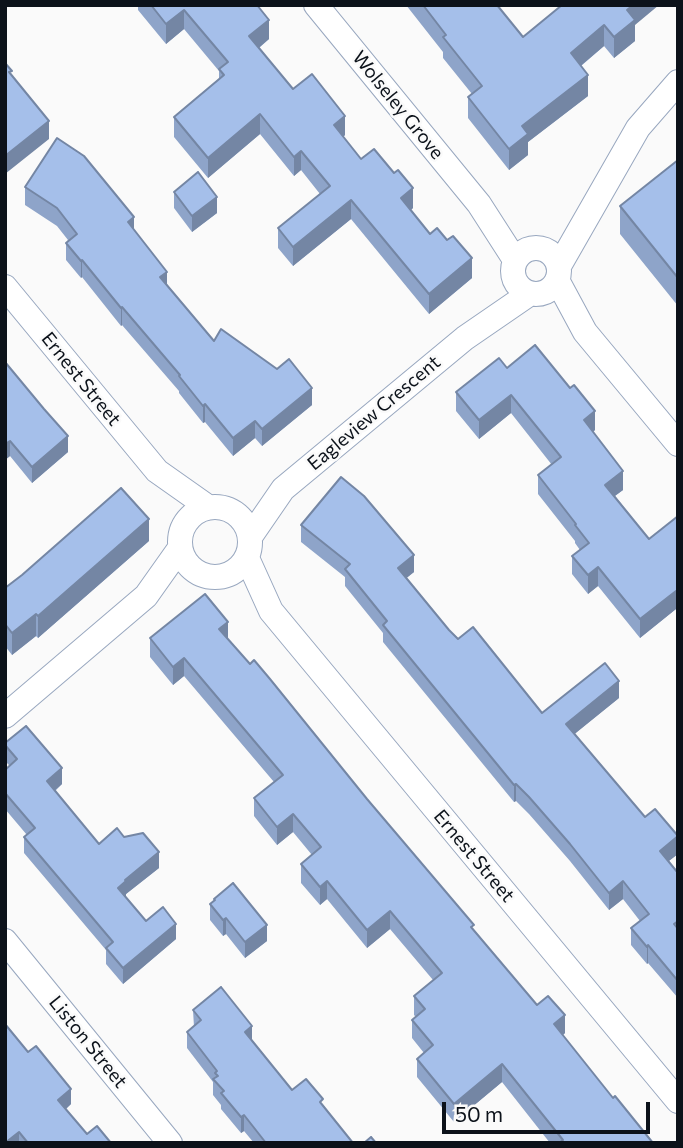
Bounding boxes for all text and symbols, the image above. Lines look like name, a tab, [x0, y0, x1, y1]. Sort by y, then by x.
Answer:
street label: Wolseley Grove	[347, 46, 449, 164]
street label: Ernest Street	[36, 328, 126, 430]
street label: Eagleview Crescent	[303, 351, 445, 475]
street label: Ernest Street	[429, 805, 519, 907]
street label: Liston Street	[44, 991, 132, 1093]
scale bar	[445, 1088, 653, 1132]
text: 50 m	[455, 1101, 503, 1126]

